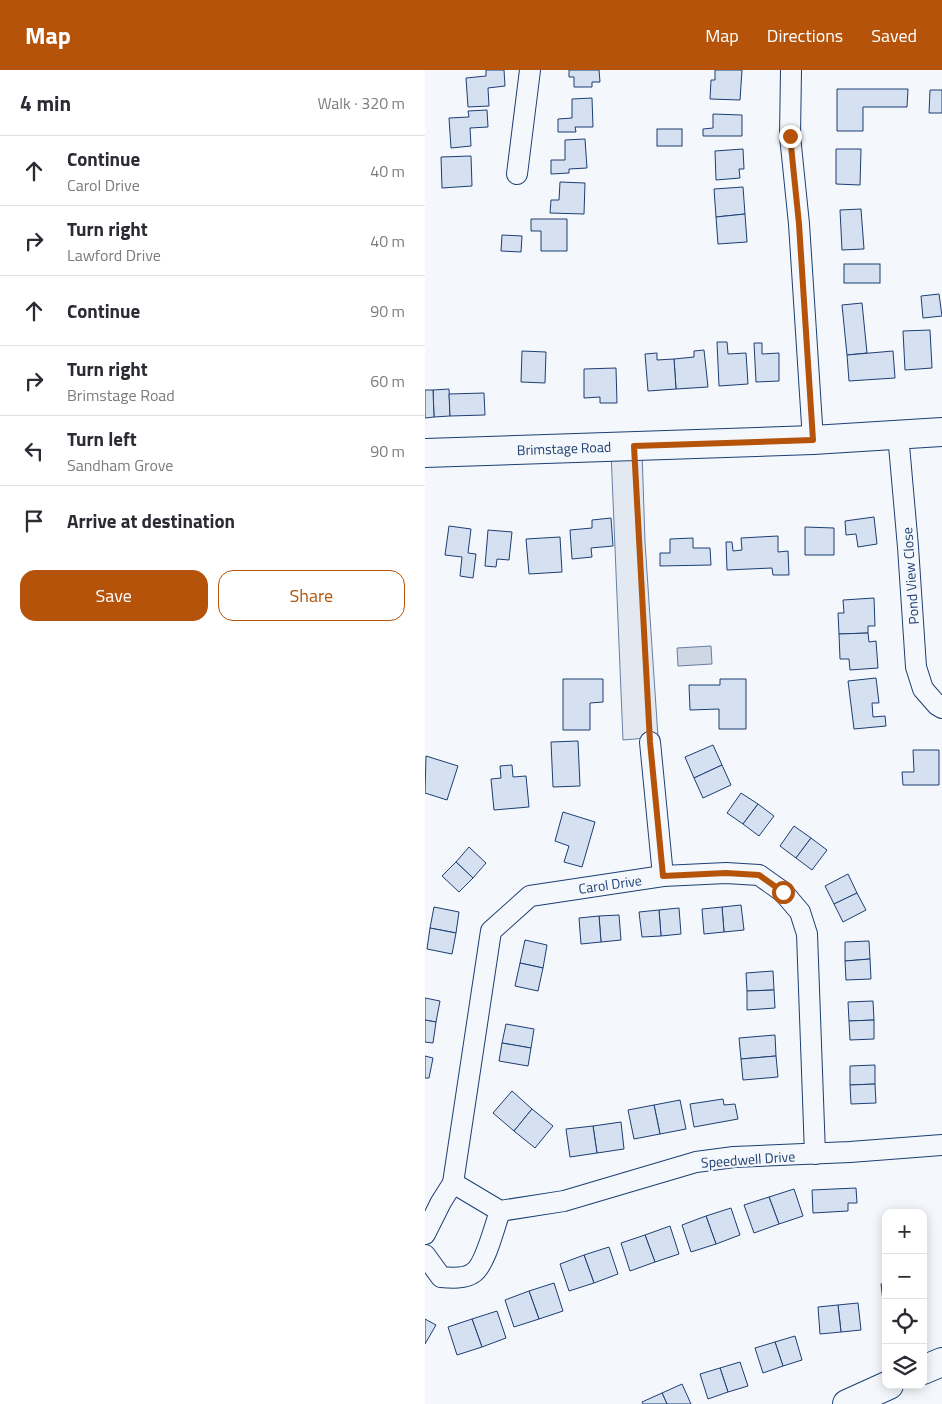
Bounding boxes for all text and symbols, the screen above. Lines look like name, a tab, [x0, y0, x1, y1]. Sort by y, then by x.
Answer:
text: Map	[25, 17, 71, 53]
text: Map	[705, 22, 739, 49]
text: Directions	[767, 22, 843, 49]
text: Saved	[871, 22, 917, 49]
text: 4 min	[20, 87, 71, 119]
text: Walk · 320 m	[317, 91, 405, 115]
route end	[779, 125, 802, 148]
text: Continue	[67, 144, 140, 173]
icon: ahead	[20, 157, 48, 185]
text: 40 m	[370, 159, 405, 183]
text: Carol Drive	[67, 173, 140, 197]
text: Turn right	[67, 214, 148, 243]
icon: right	[20, 227, 48, 255]
text: 40 m	[370, 229, 405, 253]
text: Lawford Drive	[67, 243, 161, 267]
text: Continue	[67, 296, 140, 325]
icon: ahead	[20, 297, 48, 325]
text: 90 m	[370, 299, 405, 323]
text: Turn right	[67, 354, 148, 383]
icon: right	[20, 367, 48, 395]
text: 60 m	[370, 369, 405, 393]
text: Brimstage Road	[67, 383, 175, 407]
text: Turn left	[67, 424, 137, 453]
street label: Brimstage Road	[516, 436, 612, 460]
icon: left	[20, 437, 48, 465]
text: 90 m	[370, 439, 405, 463]
text: Sandham Grove	[67, 453, 173, 477]
text: Arrive at destination	[67, 506, 235, 535]
icon: arrive	[20, 507, 48, 535]
street label: Pond View Close	[896, 527, 924, 625]
button: Save	[20, 570, 208, 621]
button: Share	[218, 570, 405, 621]
street label: Carol Drive	[577, 869, 643, 899]
route start	[772, 881, 795, 904]
street label: Speedwell Drive	[700, 1145, 796, 1173]
map controls	[882, 1209, 927, 1389]
button: +	[882, 1209, 927, 1254]
button: −	[882, 1254, 927, 1299]
button: locate	[882, 1299, 927, 1344]
button: layers	[882, 1344, 927, 1389]

